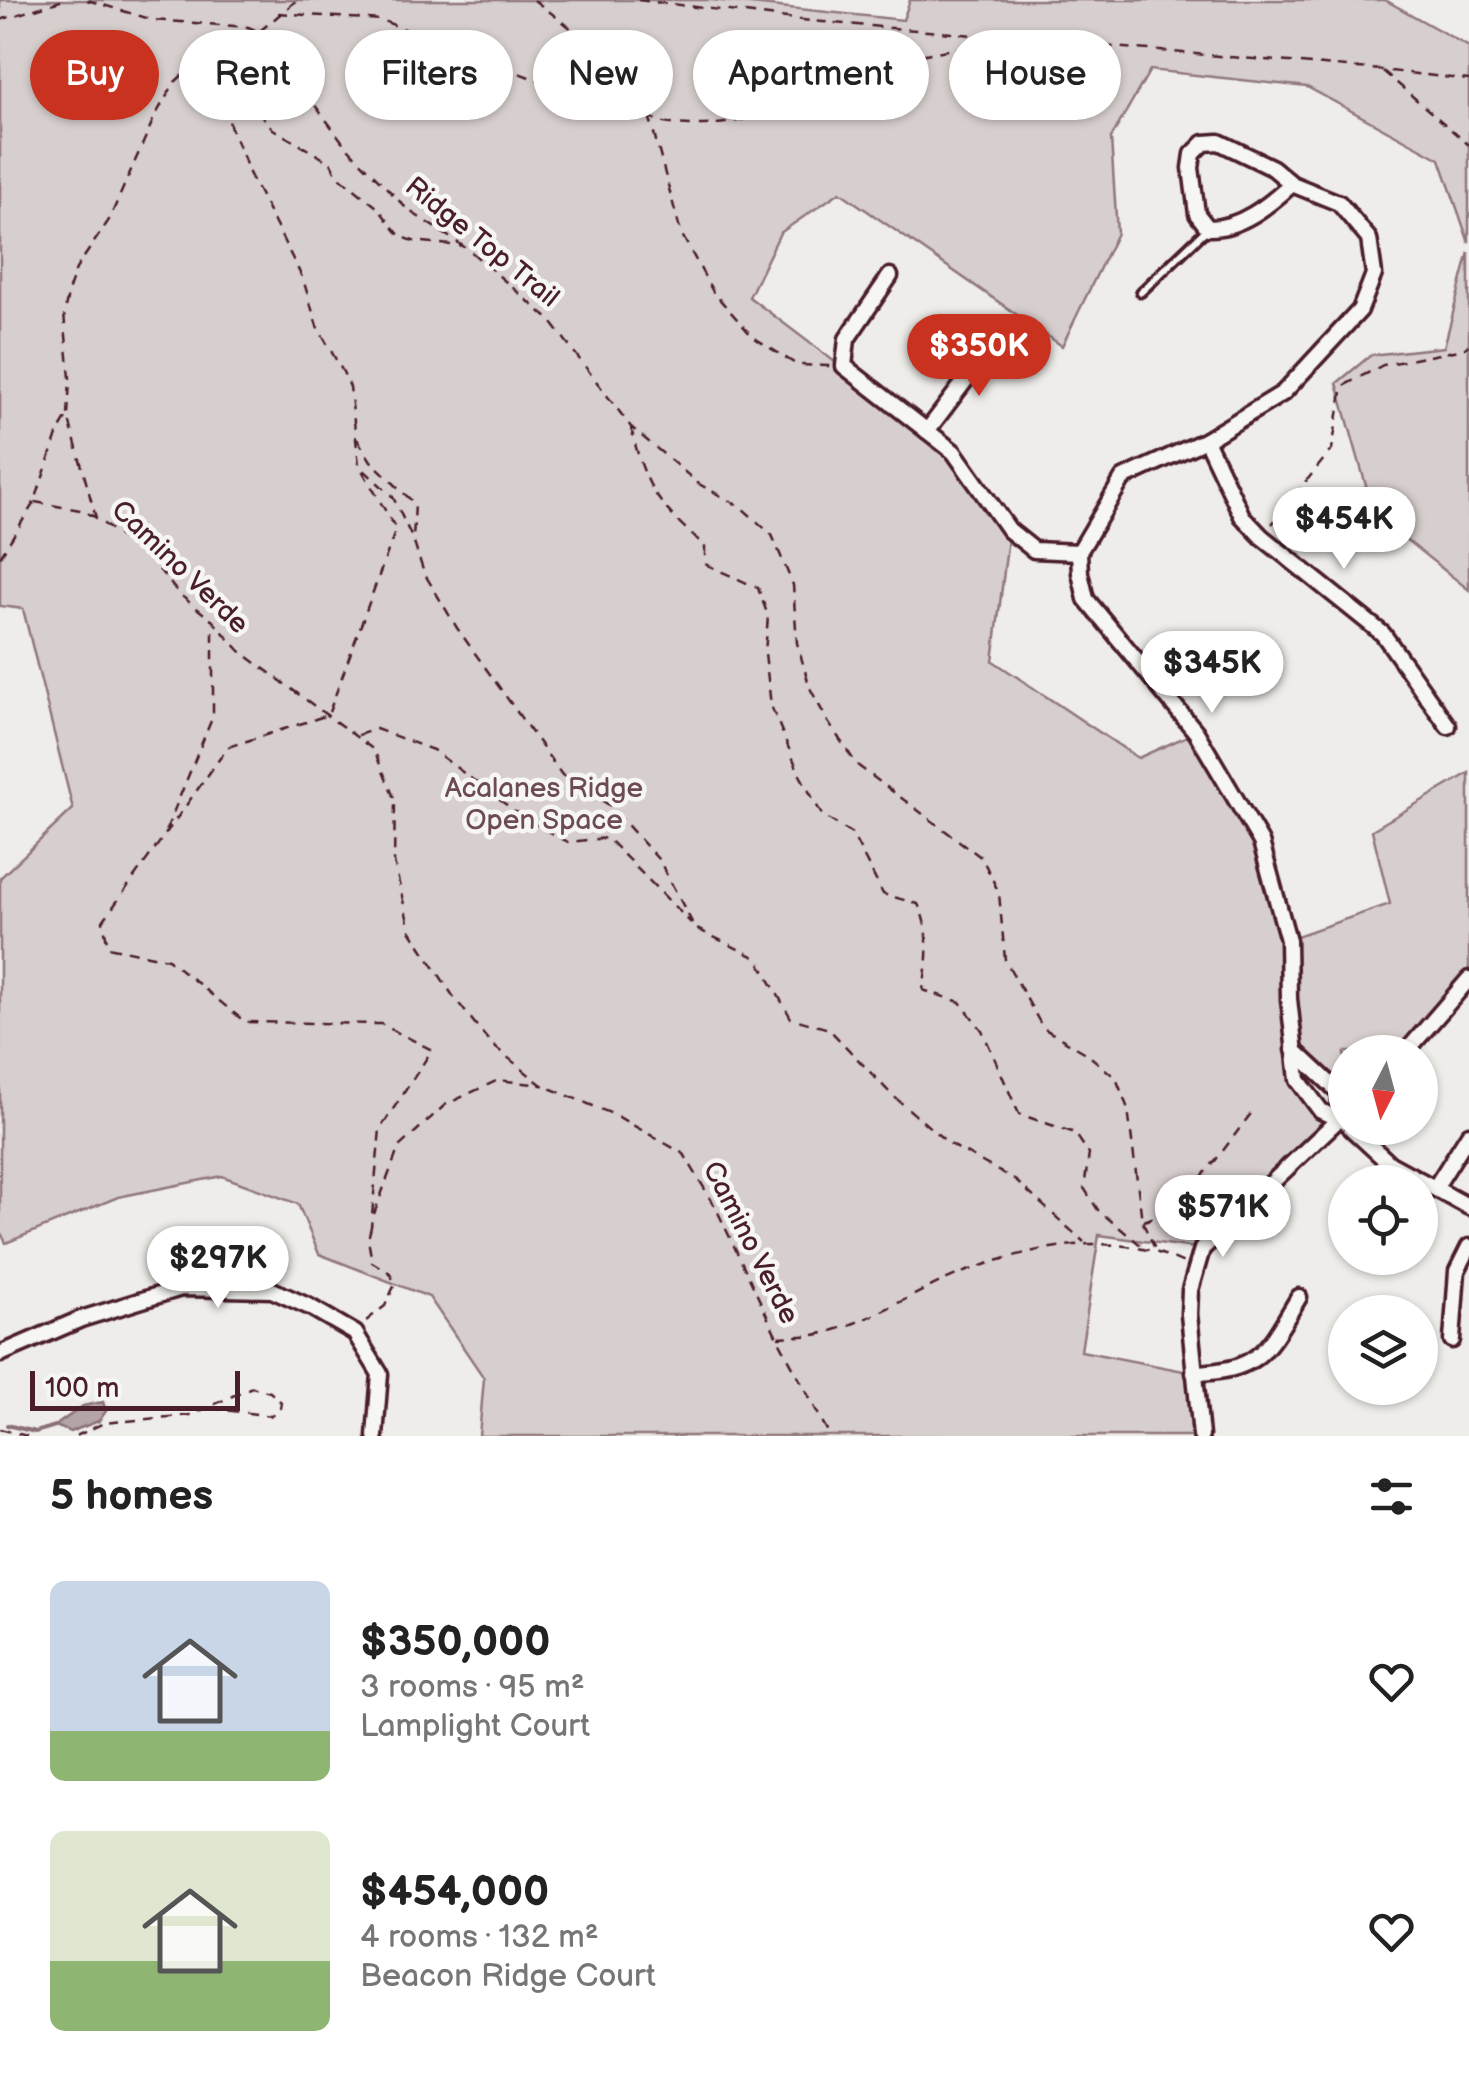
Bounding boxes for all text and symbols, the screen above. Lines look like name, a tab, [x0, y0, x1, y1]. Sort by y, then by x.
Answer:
chip: Buy	[30, 30, 159, 120]
chip: Rent	[179, 30, 325, 120]
chip: Filters	[345, 30, 513, 120]
chip: New	[533, 30, 673, 120]
chip: Apartment	[693, 30, 929, 120]
chip: House	[949, 30, 1121, 120]
street label: Ridge Top Trail	[398, 170, 566, 314]
pin: $350K	[909, 314, 1049, 399]
text: $350K	[929, 327, 1029, 366]
pin: $454K	[1274, 487, 1414, 572]
street label: Camino Verde	[105, 493, 255, 641]
text: $454K	[1294, 500, 1394, 539]
pin: $345K	[1142, 631, 1282, 716]
text: $345K	[1163, 644, 1261, 683]
park label: Acalanes Ridge Open Space	[445, 772, 643, 837]
north arrow	[1328, 1035, 1438, 1145]
map controls	[1328, 1035, 1438, 1405]
street label: Camino Verde	[696, 1156, 806, 1329]
button: locate	[1328, 1165, 1438, 1275]
pin: $571K	[1153, 1175, 1293, 1260]
text: $571K	[1177, 1188, 1269, 1227]
pin: $297K	[148, 1226, 288, 1311]
text: $297K	[169, 1239, 267, 1278]
button: layers	[1328, 1295, 1438, 1405]
scale bar	[30, 1366, 240, 1410]
text: 100 m	[45, 1372, 119, 1405]
icon: filters	[1364, 1469, 1419, 1524]
text: 5 homes	[50, 1471, 213, 1522]
text: $350,000	[360, 1617, 550, 1668]
icon: home	[130, 1621, 250, 1741]
icon: heart	[1364, 1654, 1419, 1709]
text: 3 rooms · 95 m²	[360, 1668, 585, 1707]
text: Lamplight Court	[360, 1707, 590, 1746]
text: $454,000	[360, 1867, 549, 1918]
icon: home	[130, 1871, 250, 1991]
icon: heart	[1364, 1904, 1419, 1959]
text: 4 rooms · 132 m²	[360, 1918, 598, 1957]
text: Beacon Ridge Court	[360, 1957, 656, 1996]

